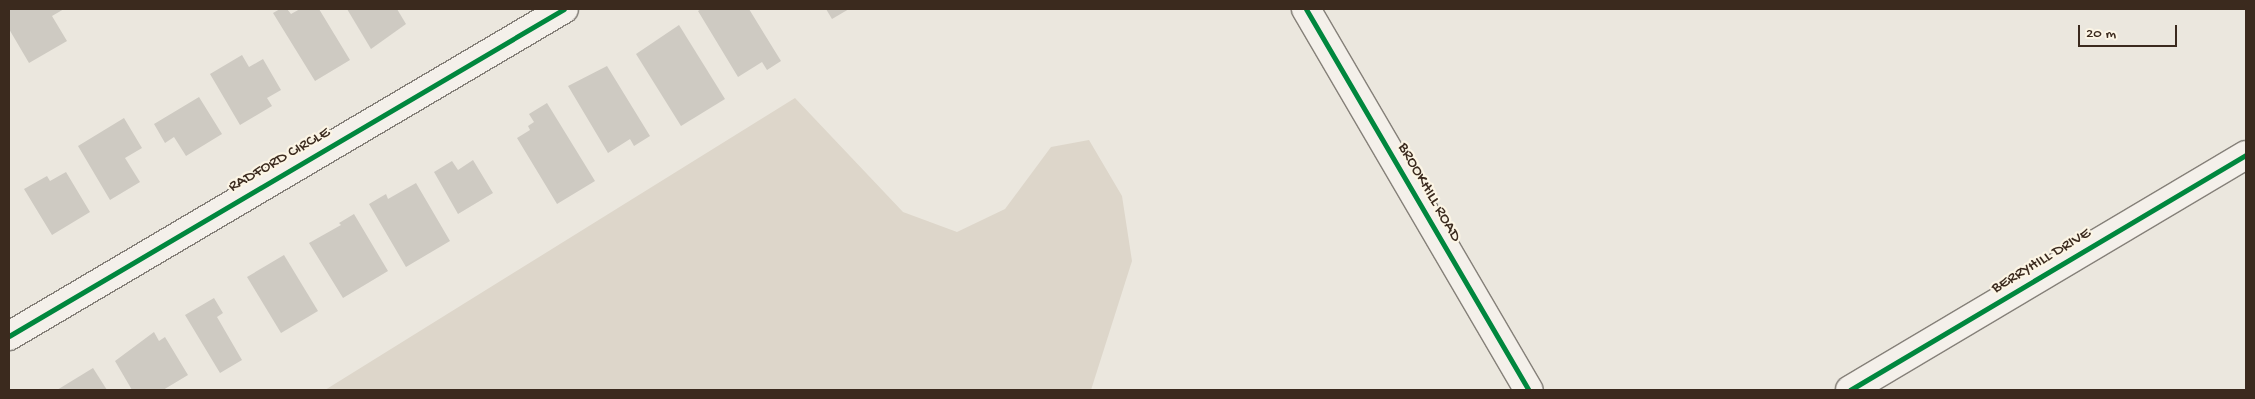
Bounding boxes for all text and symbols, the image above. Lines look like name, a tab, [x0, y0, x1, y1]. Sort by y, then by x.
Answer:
scale bar	[2080, 15, 2179, 47]
text: 20 m	[2086, 25, 2116, 43]
street label: RADFORD CIRCLE	[226, 124, 334, 198]
street label: BROOKHILL ROAD	[1392, 140, 1464, 246]
street label: BERRYHILL DRIVE	[1989, 225, 2095, 299]

